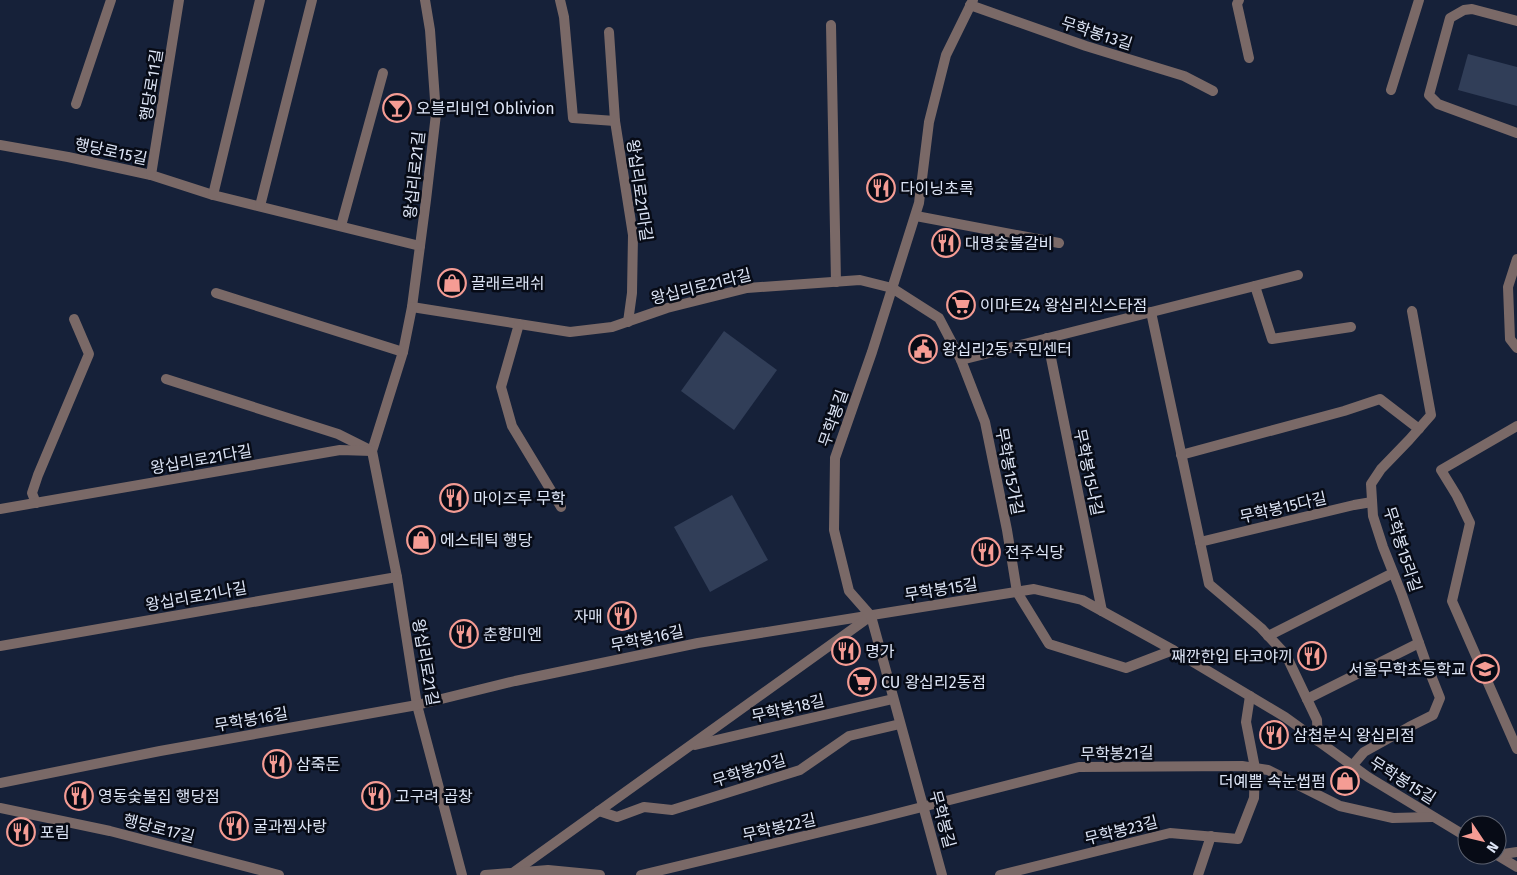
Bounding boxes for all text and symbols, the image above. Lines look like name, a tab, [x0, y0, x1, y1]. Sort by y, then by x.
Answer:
street label: 무학봉13길	[1059, 13, 1135, 54]
street label: 행당로11길	[136, 48, 167, 122]
bar icon: 오블리비언 Oblivion	[382, 93, 412, 123]
place label: 오블리비언 Oblivion	[416, 99, 555, 118]
street label: 왕십리로21길	[400, 130, 429, 220]
street label: 행당로15길	[73, 135, 149, 168]
street label: 왕십리로21마길	[623, 138, 656, 242]
restaurant icon: 다이닝초록	[866, 173, 896, 203]
place label: 다이닝초록	[900, 179, 974, 198]
restaurant icon: 대명숯불갈비	[931, 228, 961, 258]
place label: 대명숯불갈비	[965, 234, 1053, 253]
street label: 왕십리로21라길	[649, 265, 753, 308]
shop icon: 끌래르래쉬	[437, 268, 467, 298]
place label: 끌래르래쉬	[471, 274, 545, 293]
supermarket icon: 이마트24 왕십리신스타점	[946, 290, 976, 320]
place label: 이마트24 왕십리신스타점	[980, 296, 1147, 315]
public building icon: 왕십리2동 주민센터	[908, 334, 938, 364]
place label: 왕십리2동 주민센터	[942, 340, 1072, 359]
street label: 무학봉길	[815, 387, 852, 449]
street label: 무학봉15가길	[992, 426, 1027, 516]
street label: 무학봉15나길	[1070, 427, 1107, 517]
street label: 왕십리로21다길	[149, 441, 253, 478]
restaurant icon: 마이즈루 무학	[439, 483, 469, 513]
street label: 무학봉15다길	[1238, 488, 1328, 527]
place label: 마이즈루 무학	[473, 489, 566, 508]
street label: 무학봉15라길	[1380, 504, 1425, 594]
shop icon: 에스테틱 행당	[406, 525, 436, 555]
place label: 에스테틱 행당	[440, 531, 533, 550]
restaurant icon: 전주식당	[971, 537, 1001, 567]
place label: 전주식당	[1005, 543, 1064, 562]
street label: 무학봉15길	[903, 574, 979, 605]
street label: 왕십리로21나길	[144, 578, 248, 615]
restaurant icon: 자매	[607, 601, 637, 631]
place label: 자매	[574, 607, 603, 626]
street label: 왕십리로21길	[409, 617, 443, 707]
restaurant icon: 춘향미엔	[449, 619, 479, 649]
street label: 무학봉16길	[609, 621, 685, 656]
place label: 춘향미엔	[483, 625, 542, 644]
restaurant icon: 명가	[831, 636, 861, 666]
restaurant icon: 째깐한입 타코야끼	[1297, 641, 1327, 671]
place label: 명가	[865, 642, 895, 661]
place label: 째깐한입 타코야끼	[1171, 647, 1293, 666]
school or university icon: 서울무학초등학교	[1470, 654, 1500, 684]
place label: 서울무학초등학교	[1348, 660, 1466, 679]
supermarket icon: CU 왕십리2동점	[847, 667, 877, 697]
place label: CU 왕십리2동점	[881, 673, 986, 692]
street label: 무학봉18길	[750, 691, 827, 726]
street label: 무학봉16길	[213, 704, 289, 735]
restaurant icon: 삼첩분식 왕십리점	[1259, 720, 1289, 750]
place label: 삼첩분식 왕십리점	[1293, 726, 1415, 745]
street label: 무학봉21길	[1080, 743, 1154, 764]
restaurant icon: 삼죽돈	[262, 749, 292, 779]
street label: 무학봉20길	[710, 750, 788, 791]
street label: 무학봉15길	[1366, 753, 1439, 808]
place label: 삼죽돈	[296, 755, 340, 774]
shop icon: 더예쁨 속눈썹펌	[1330, 766, 1360, 796]
place label: 더예쁨 속눈썹펌	[1219, 772, 1326, 791]
restaurant icon: 영동숯불집 행당점	[64, 781, 94, 811]
restaurant icon: 고구려 곱창	[361, 781, 391, 811]
place label: 영동숯불집 행당점	[98, 787, 220, 806]
place label: 고구려 곱창	[395, 787, 473, 806]
street label: 무학봉길	[926, 788, 959, 850]
street label: 행당로17길	[121, 810, 197, 847]
street label: 무학봉22길	[741, 810, 818, 845]
restaurant icon: 굴과찜사랑	[219, 811, 249, 841]
street label: 무학봉23길	[1083, 812, 1160, 849]
north arrow	[1457, 815, 1507, 865]
restaurant icon: 포림	[6, 817, 36, 847]
place label: 굴과찜사랑	[253, 817, 327, 836]
place label: 포림	[40, 823, 69, 842]
text: N	[1483, 838, 1502, 856]

